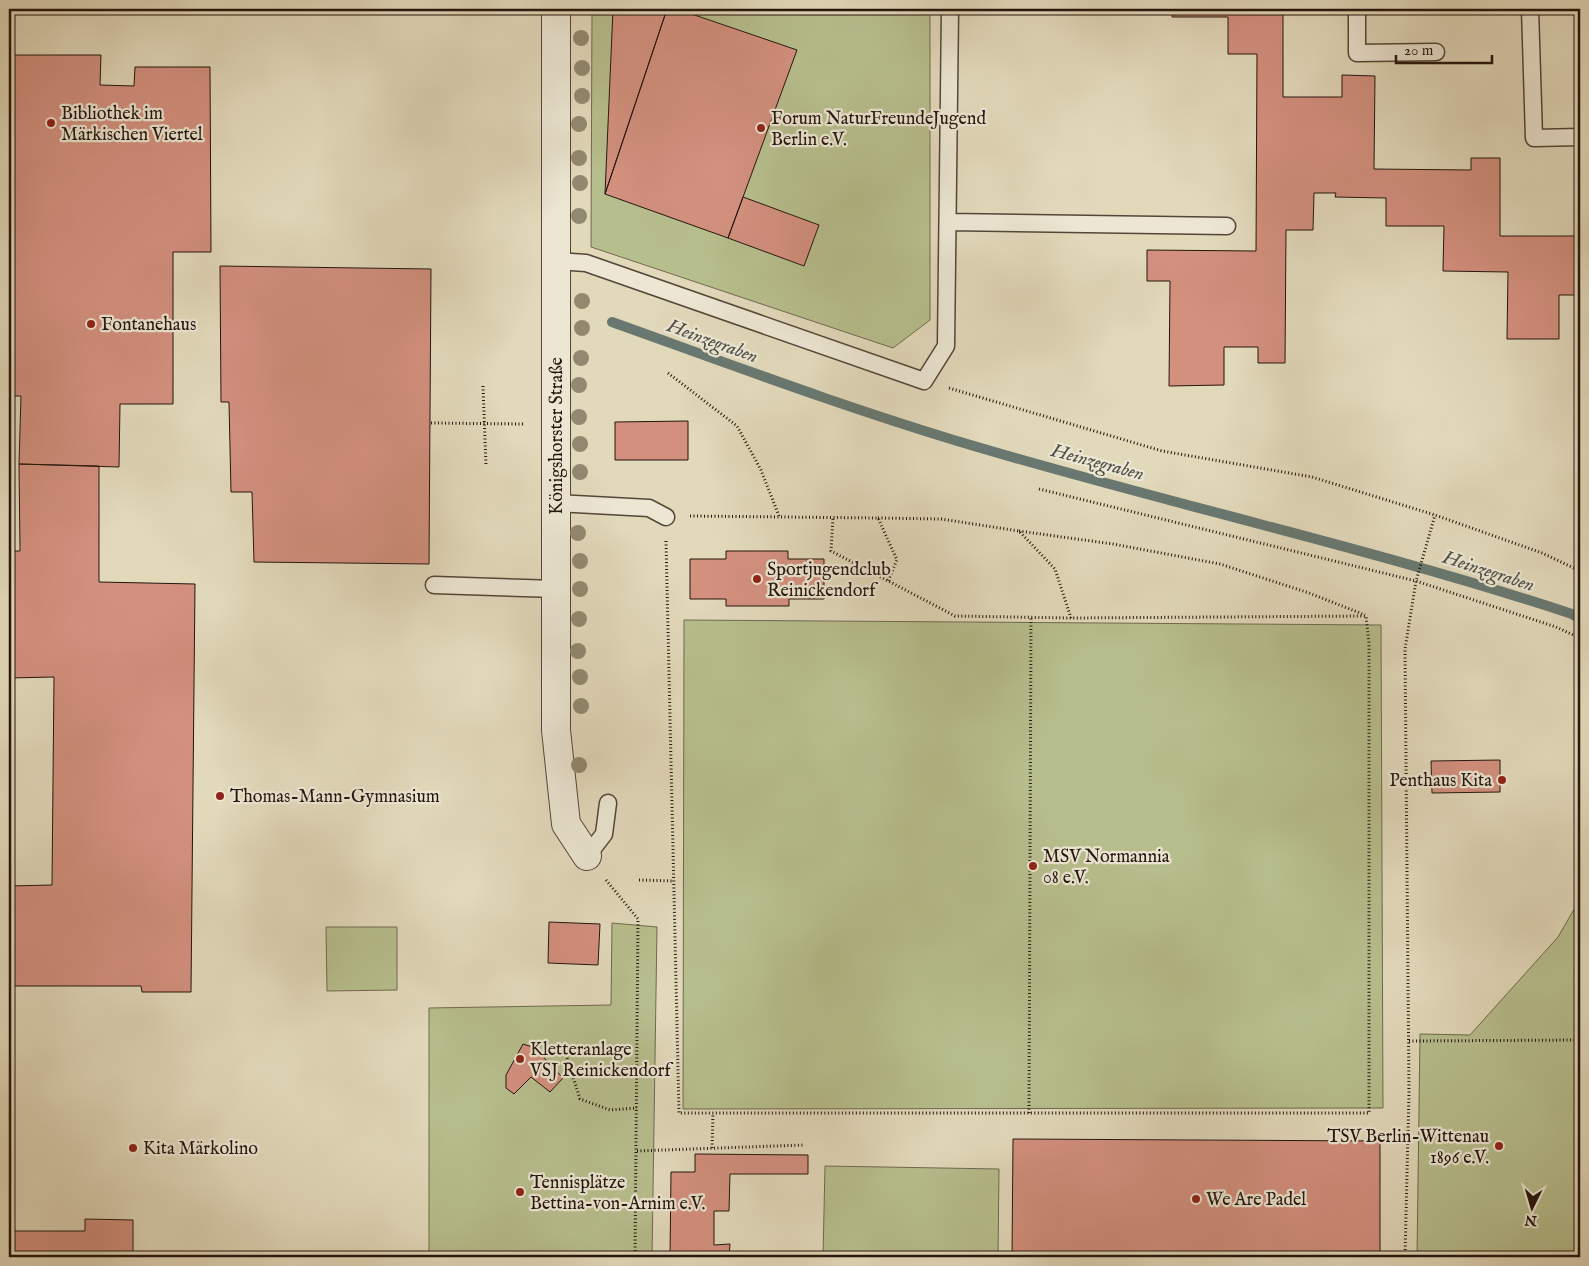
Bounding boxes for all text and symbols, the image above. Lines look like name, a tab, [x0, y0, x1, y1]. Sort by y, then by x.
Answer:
scale bar	[1396, 32, 1493, 64]
text: 20 m	[1404, 41, 1434, 60]
place label: Bibliothek im Märkischen Viertel	[61, 103, 203, 147]
place label: Forum NaturFreundeJugend Berlin e.V.	[771, 108, 986, 152]
marker: Bibliothek im Märkischen Viertel	[45, 117, 57, 129]
marker: Forum NaturFreundeJugend Berlin e.V.	[755, 122, 767, 134]
place label: Fontanehaus	[101, 314, 196, 337]
water label: Heinzegraben	[663, 314, 761, 369]
marker: Fontanehaus	[85, 318, 97, 330]
street label: Königshorster Straße	[546, 357, 569, 515]
water label: Heinzegraben	[1048, 439, 1147, 487]
water label: Heinzegraben	[1439, 546, 1537, 598]
place label: Sportjugendclub Reinickendorf	[767, 559, 891, 603]
marker: Sportjugendclub Reinickendorf	[751, 573, 763, 585]
place label: Penthaus Kita	[1389, 770, 1492, 793]
marker: Penthaus Kita	[1496, 774, 1508, 786]
place label: Thomas-Mann-Gymnasium	[230, 786, 440, 809]
marker: Thomas-Mann-Gymnasium	[214, 790, 226, 802]
place label: MSV Normannia 08 e.V.	[1043, 846, 1170, 890]
marker: MSV Normannia 08 e.V.	[1027, 860, 1039, 872]
place label: Kletteranlage VSJ Reinickendorf	[529, 1039, 674, 1083]
marker: Kletteranlage VSJ Reinickendorf	[514, 1053, 526, 1065]
place label: TSV Berlin-Wittenau 1896 e.V.	[1327, 1126, 1489, 1170]
place label: Kita Märkolino	[143, 1138, 258, 1161]
marker: TSV Berlin-Wittenau 1896 e.V.	[1493, 1140, 1505, 1152]
marker: Kita Märkolino	[127, 1142, 139, 1154]
place label: Tennisplätze Bettina-von-Arnim e.V.	[530, 1172, 705, 1216]
north arrow	[1506, 1184, 1556, 1234]
marker: Tennisplätze Bettina-von-Arnim e.V.	[514, 1186, 526, 1198]
place label: We Are Padel	[1206, 1189, 1306, 1212]
marker: We Are Padel	[1190, 1193, 1202, 1205]
text: N	[1524, 1210, 1539, 1230]

